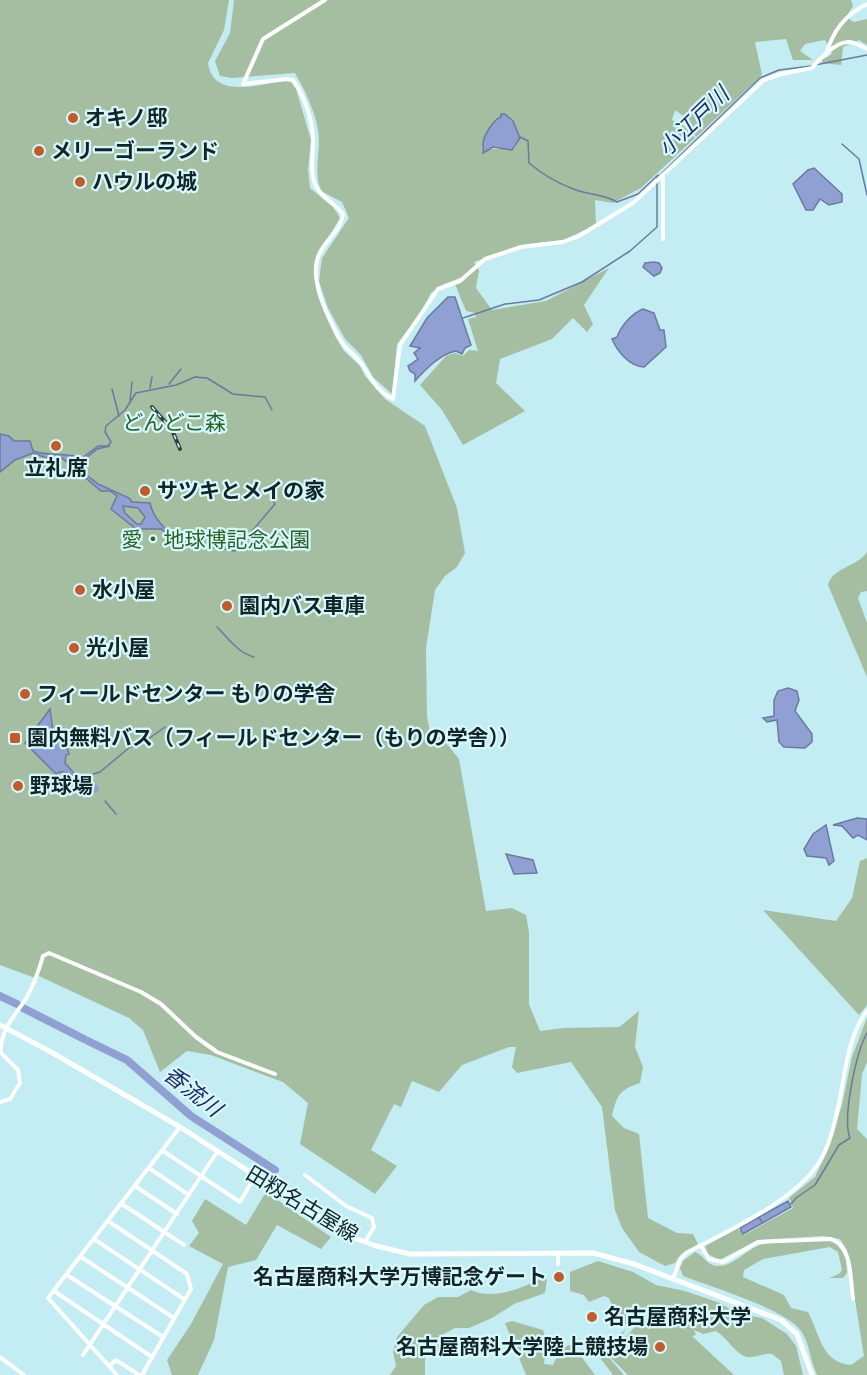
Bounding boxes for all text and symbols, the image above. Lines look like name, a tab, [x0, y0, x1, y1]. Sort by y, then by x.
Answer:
water label: 小江戸川	[652, 80, 736, 162]
place label: オキノ邸	[85, 105, 168, 131]
marker: オキノ邸	[66, 111, 80, 125]
place label: メリーゴーランド	[51, 138, 219, 164]
marker: メリーゴーランド	[32, 144, 46, 158]
place label: ハウルの城	[92, 169, 197, 195]
marker: ハウルの城	[73, 175, 87, 189]
park label: どんどこ森	[122, 410, 226, 436]
marker: 立礼席	[49, 439, 63, 453]
place label: 立礼席	[25, 455, 88, 481]
place label: サツキとメイの家	[157, 478, 325, 504]
marker: サツキとメイの家	[138, 484, 152, 498]
park label: 愛・地球博記念公園	[122, 527, 311, 553]
place label: 水小屋	[92, 577, 155, 603]
marker: 水小屋	[73, 583, 87, 597]
place label: 園内バス車庫	[239, 593, 365, 619]
marker: 園内バス車庫	[220, 599, 234, 613]
place label: 光小屋	[86, 635, 149, 661]
marker: 光小屋	[67, 641, 81, 655]
place label: フィールドセンター もりの学舎	[37, 681, 336, 707]
marker: フィールドセンター もりの学舎	[18, 687, 32, 701]
place label: 園内無料バス（フィールドセンター（もりの学舎））	[27, 725, 520, 751]
marker: 園内無料バス（フィールドセンター（もりの学舎））	[8, 731, 22, 745]
place label: 野球場	[30, 773, 93, 799]
marker: 野球場	[11, 779, 25, 793]
water label: 香流川	[158, 1060, 229, 1124]
street label: 田籾名古屋線	[241, 1160, 363, 1248]
place label: 名古屋商科大学万博記念ゲート	[253, 1264, 547, 1290]
marker: 名古屋商科大学万博記念ゲート	[552, 1270, 566, 1284]
place label: 名古屋商科大学	[604, 1304, 751, 1330]
marker: 名古屋商科大学	[585, 1310, 599, 1324]
place label: 名古屋商科大学陸上競技場	[396, 1334, 648, 1360]
marker: 名古屋商科大学陸上競技場	[653, 1340, 667, 1354]

